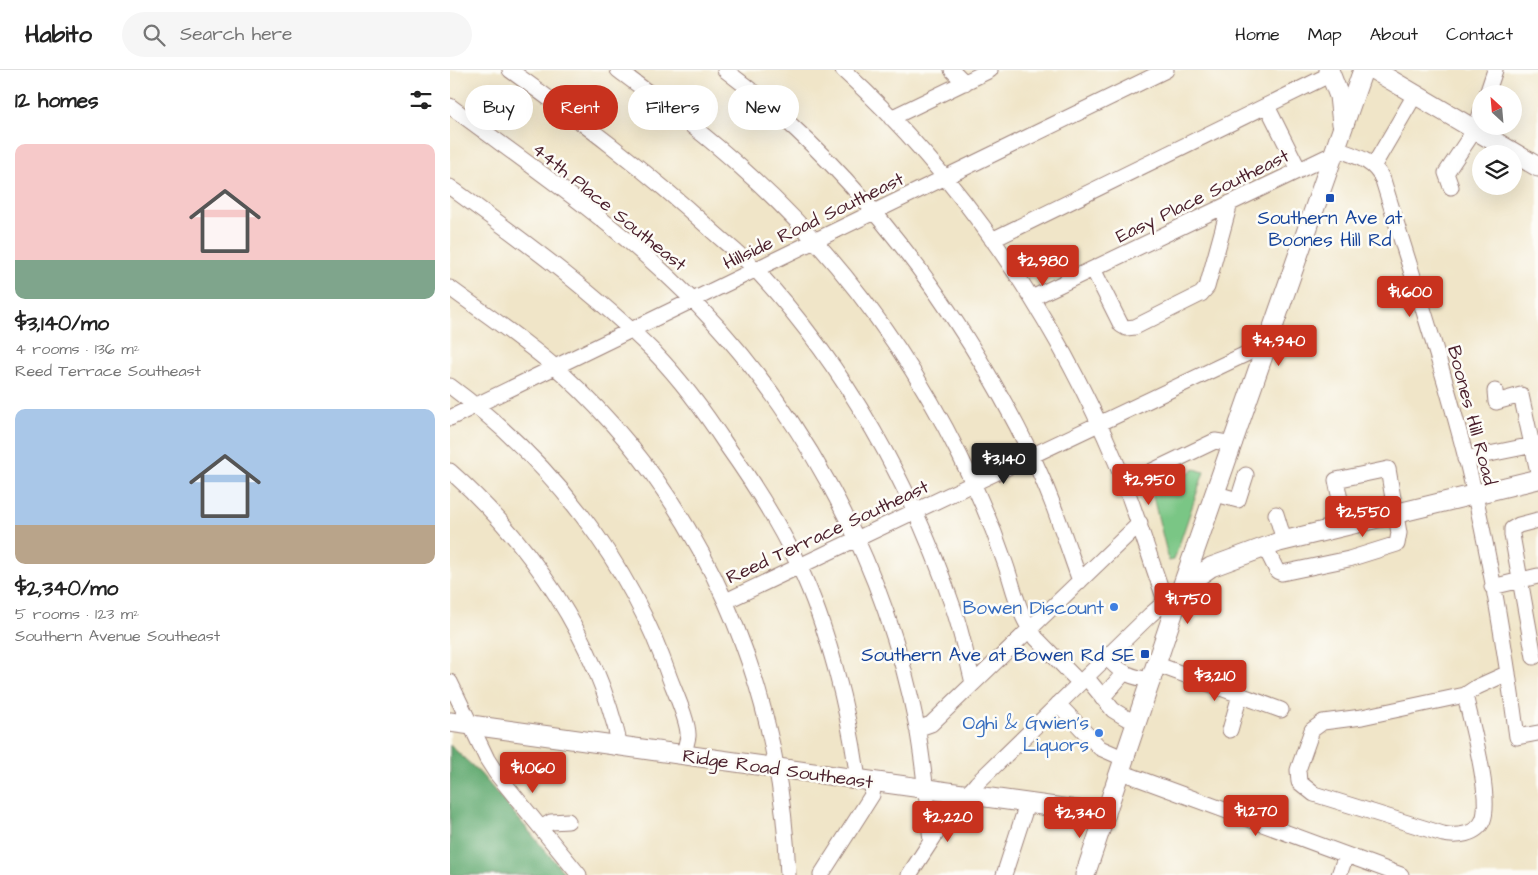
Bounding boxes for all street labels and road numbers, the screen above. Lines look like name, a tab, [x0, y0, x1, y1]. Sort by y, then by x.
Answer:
street label: 44th Place Southeast	[526, 136, 692, 278]
street label: Easy Place Southeast	[1111, 142, 1295, 251]
street label: Hillside Road Southeast	[719, 166, 909, 277]
street label: Boones Hill Road	[1440, 343, 1503, 488]
street label: Reed Terrace Southeast	[722, 473, 934, 591]
street label: Ridge Road Southeast	[681, 743, 875, 797]

